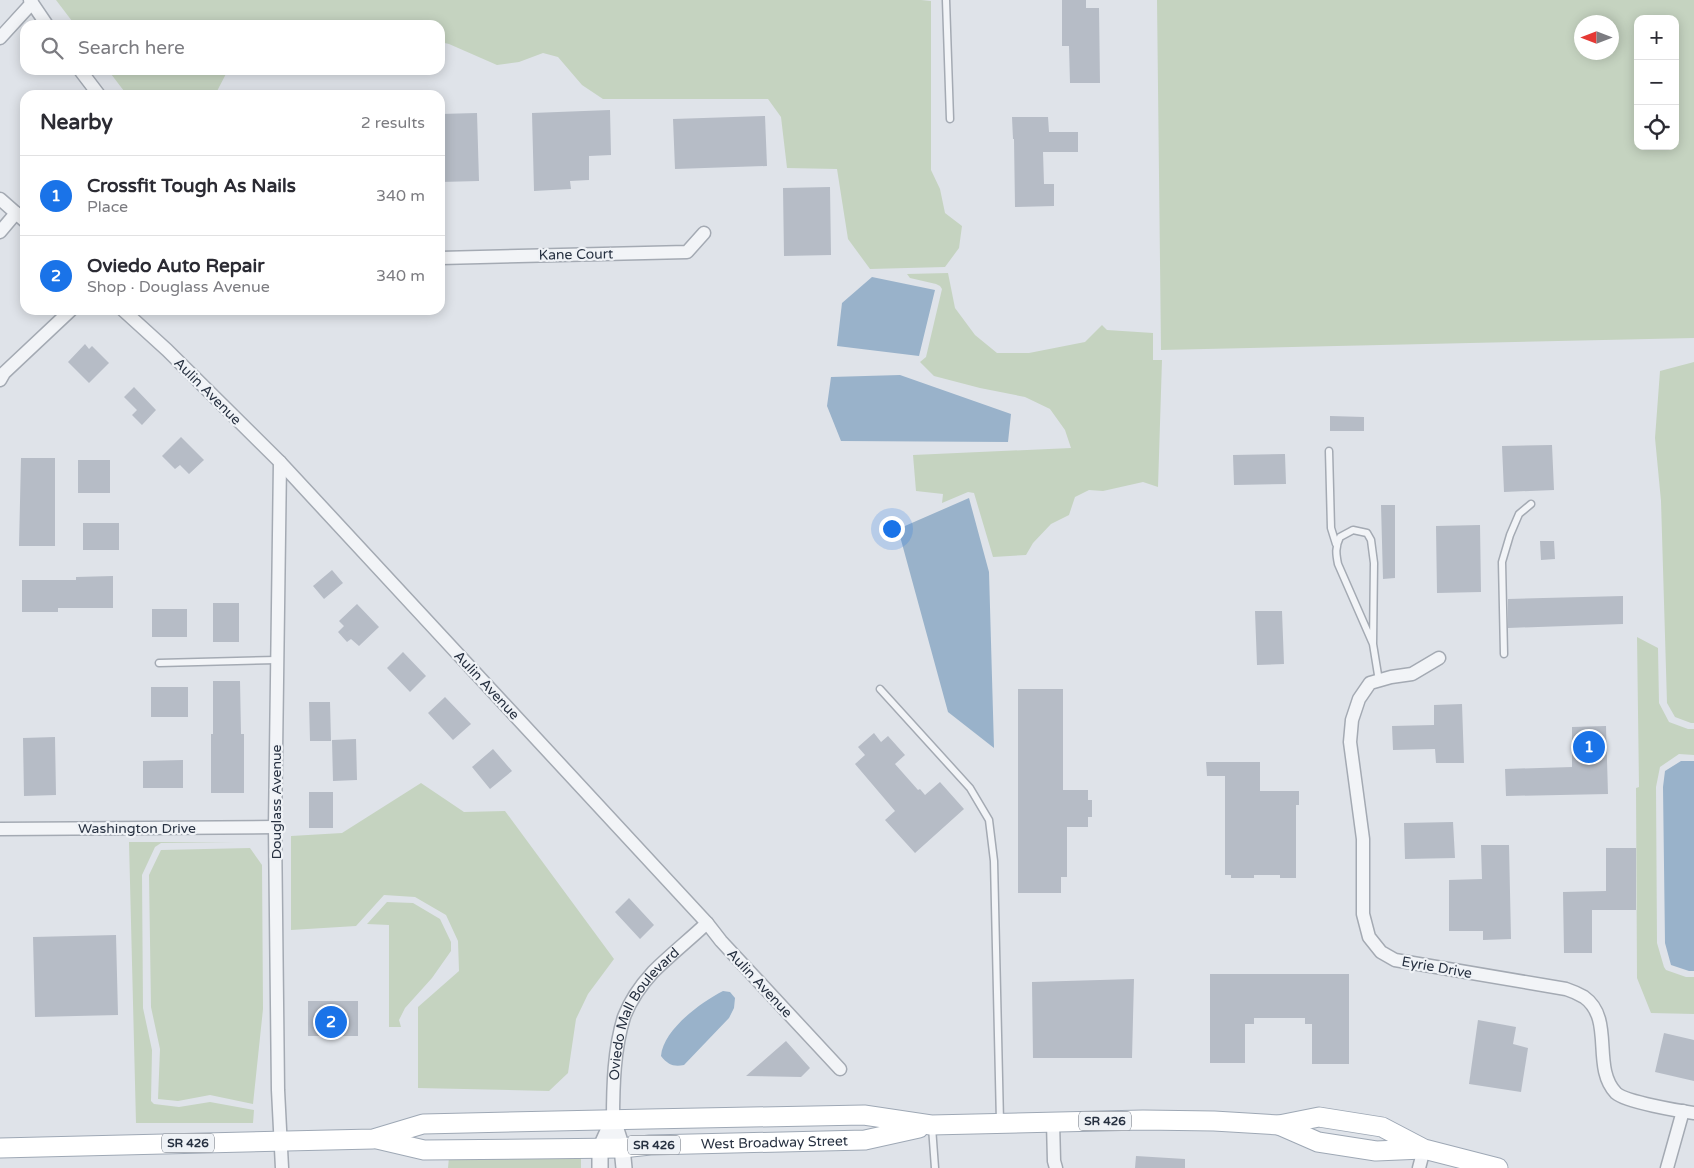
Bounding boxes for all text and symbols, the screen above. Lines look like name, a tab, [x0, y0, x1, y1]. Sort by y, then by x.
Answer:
north arrow	[1574, 15, 1619, 60]
map controls	[1634, 15, 1679, 150]
button: +	[1634, 15, 1679, 60]
search box	[20, 20, 445, 75]
icon: search	[38, 34, 66, 62]
text: Search here	[78, 37, 185, 59]
button: −	[1634, 60, 1679, 105]
button: locate	[1634, 105, 1679, 150]
text: Nearby	[40, 110, 113, 135]
text: 2 results	[361, 113, 425, 133]
text: Crossfit Tough As Nails	[87, 175, 296, 197]
text: 1	[51, 186, 61, 206]
text: 340 m	[376, 186, 425, 206]
text: Place	[87, 197, 128, 217]
street label: Kane Court	[539, 245, 614, 264]
text: Oviedo Auto Repair	[87, 255, 265, 277]
text: 2	[51, 266, 61, 286]
text: 340 m	[376, 266, 425, 286]
text: Shop · Douglass Avenue	[87, 277, 270, 297]
street label: Aulin Avenue	[171, 354, 245, 429]
your location	[879, 516, 905, 542]
street label: Aulin Avenue	[450, 647, 523, 723]
pin: 1	[1573, 728, 1605, 766]
street label: Douglass Avenue	[268, 745, 285, 859]
street label: Washington Drive	[78, 820, 196, 837]
street label: Oviedo Mall Boulevard	[606, 944, 683, 1081]
street label: Aulin Avenue	[723, 945, 796, 1021]
street label: Eyrie Drive	[1400, 953, 1473, 982]
pin: 2	[315, 1003, 347, 1041]
road number: SR 426	[1079, 1112, 1131, 1130]
street label: West Broadway Street	[701, 1132, 849, 1153]
road number: SR 426	[162, 1134, 214, 1152]
road number: SR 426	[628, 1136, 680, 1154]

